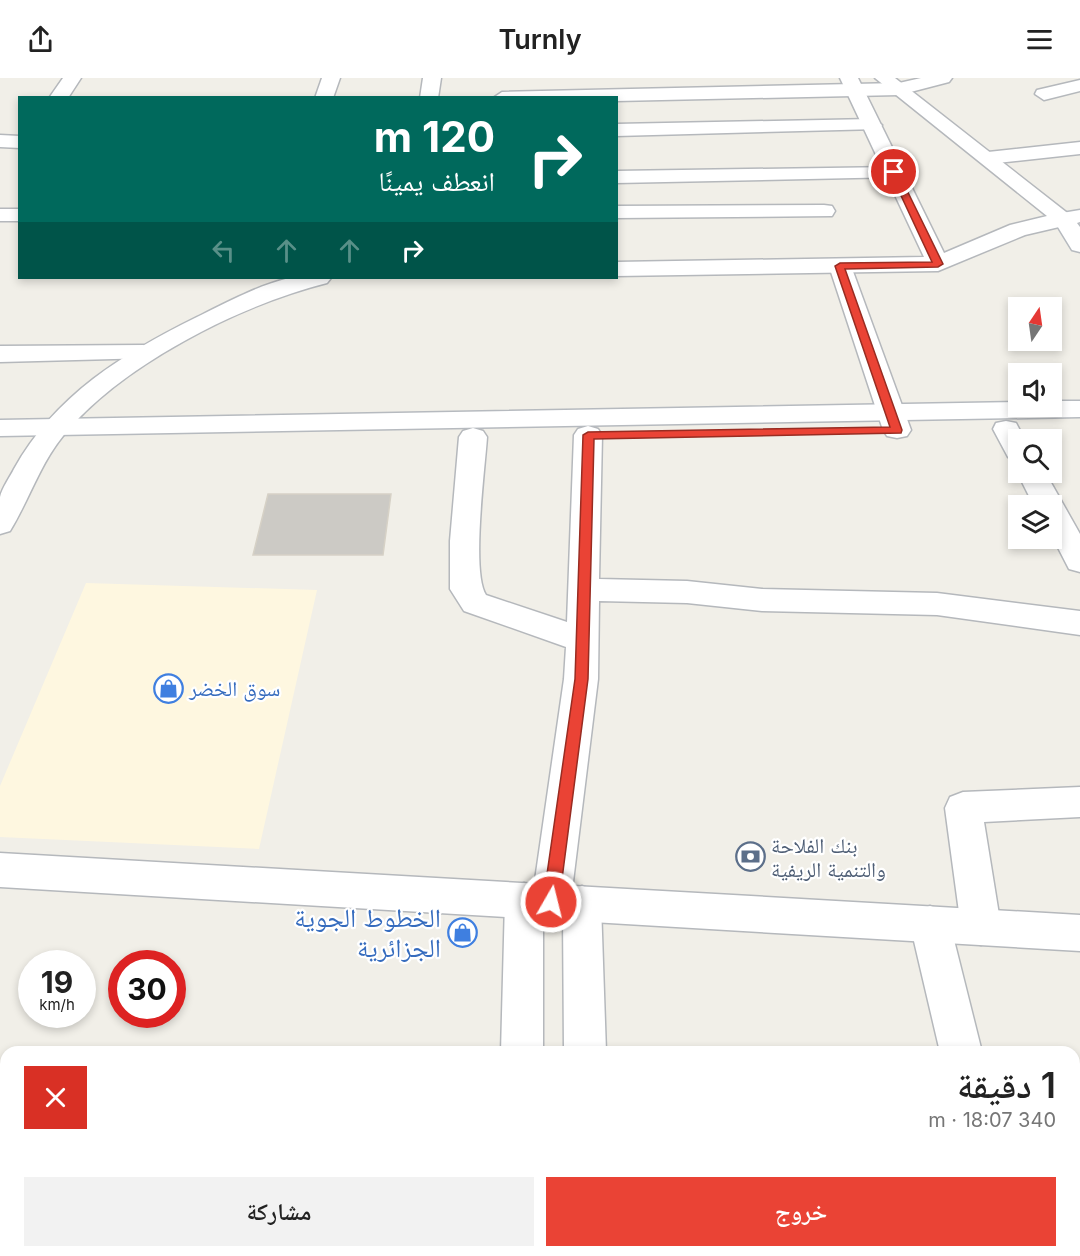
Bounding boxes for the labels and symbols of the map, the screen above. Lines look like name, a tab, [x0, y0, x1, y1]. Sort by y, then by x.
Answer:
pin	[868, 146, 919, 197]
north arrow	[1008, 297, 1062, 351]
shop icon: سوق الخضر	[152, 672, 184, 704]
place label: سوق الخضر	[188, 676, 280, 702]
place label: بنك الفلاحة والتنمية الريفية	[771, 833, 886, 882]
bank icon: بنك الفلاحة والتنمية الريفية	[734, 841, 766, 873]
position arrow	[519, 870, 583, 934]
place label: الخطوط الجوية الجزائرية	[294, 902, 441, 963]
shop icon: الخطوط الجوية الجزائرية	[446, 916, 478, 948]
speed limit sign: 30	[108, 950, 186, 1028]

